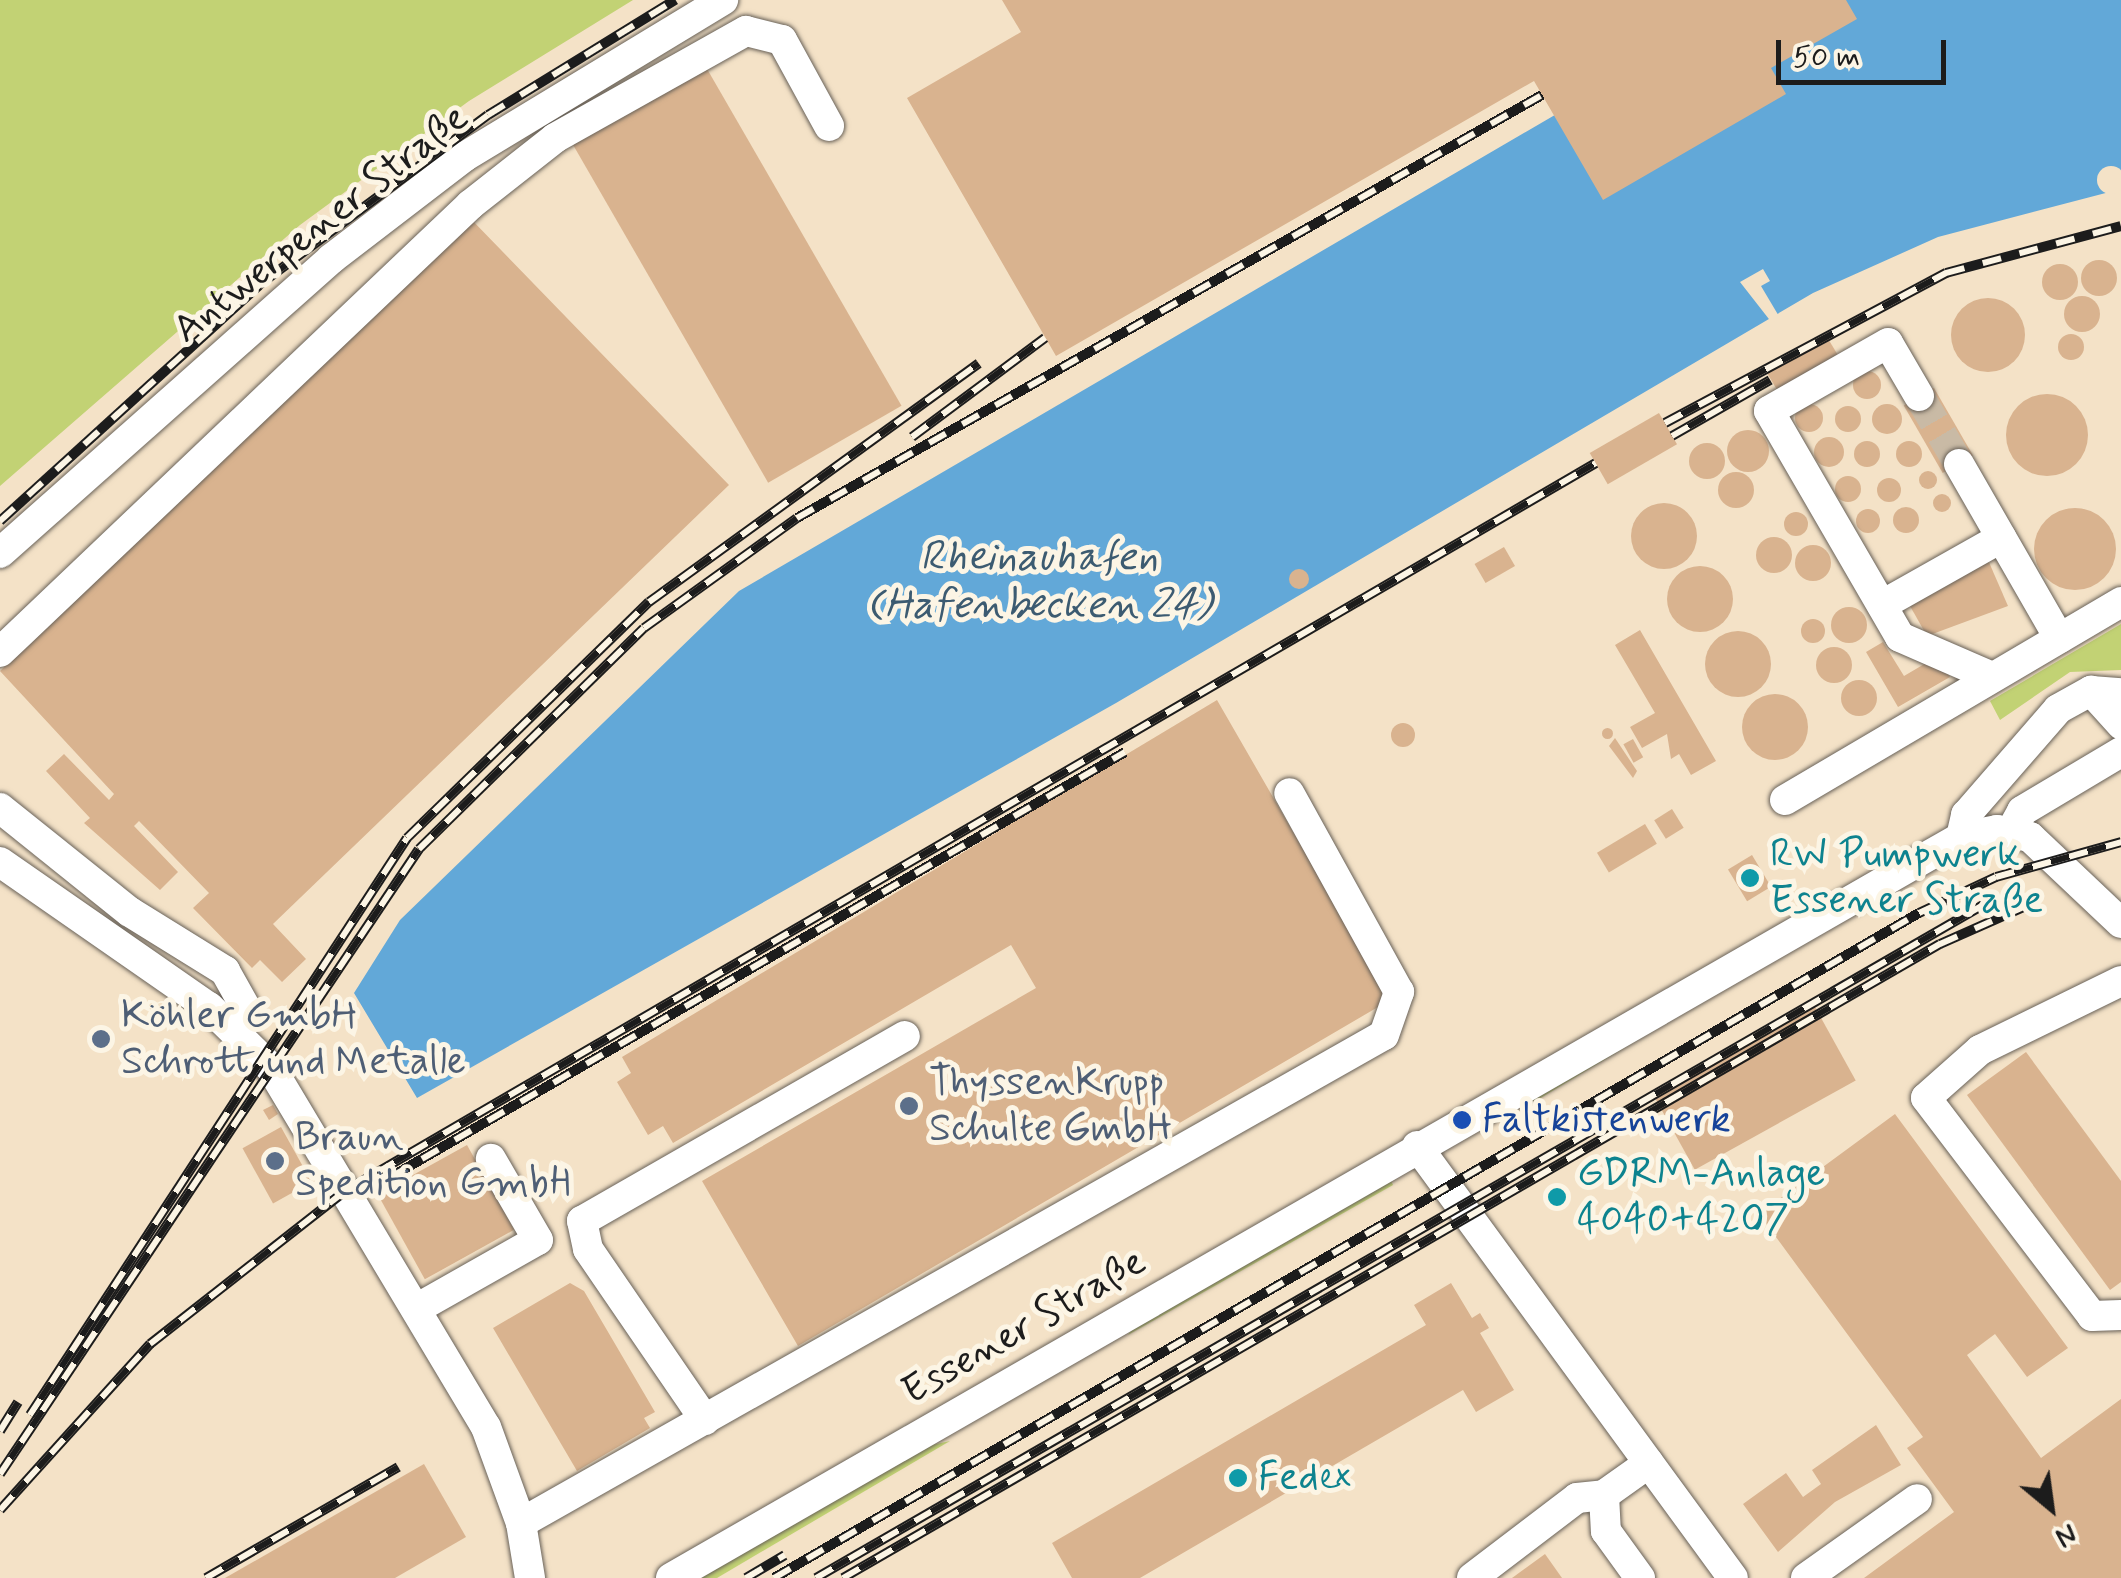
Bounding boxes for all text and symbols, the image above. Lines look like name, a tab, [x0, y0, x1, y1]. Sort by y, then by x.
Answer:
scale bar	[1781, 20, 1951, 82]
text: 50 m	[1793, 38, 1860, 77]
street label: Antwerpener Straße	[164, 94, 478, 354]
water label: Rheinauhafen (Hafenbecken 24)	[867, 533, 1211, 632]
place label: RW Pumpwerk Essener Straße	[1770, 831, 2043, 925]
marker: RW Pumpwerk Essener Straße	[1739, 867, 1761, 889]
place label: Köhler GmbH Schrott und Metalle	[121, 992, 461, 1086]
marker: Köhler GmbH Schrott und Metalle	[90, 1028, 112, 1050]
place label: ThyssenKrupp Schulte GmbH	[929, 1059, 1175, 1153]
marker: ThyssenKrupp Schulte GmbH	[898, 1095, 920, 1117]
place label: Faltkistenwerk	[1482, 1096, 1731, 1144]
marker: Faltkistenwerk	[1451, 1109, 1473, 1131]
place label: Braun Spedition GmbH	[295, 1114, 571, 1208]
marker: Braun Spedition GmbH	[264, 1150, 286, 1172]
place label: GDRM-Anlage 4040+4207	[1577, 1150, 1825, 1244]
marker: GDRM-Anlage 4040+4207	[1546, 1186, 1568, 1208]
street label: Essener Straße	[894, 1238, 1154, 1416]
place label: Fedex	[1258, 1454, 1351, 1502]
north arrow	[2001, 1458, 2101, 1558]
marker: Fedex	[1227, 1467, 1249, 1489]
text: N	[2049, 1514, 2083, 1555]

